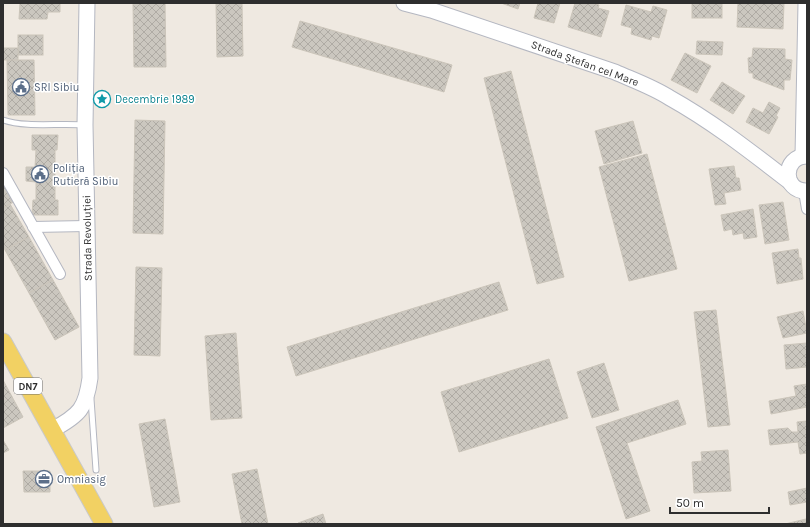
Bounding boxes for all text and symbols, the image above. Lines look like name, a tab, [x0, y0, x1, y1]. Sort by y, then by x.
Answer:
street label: Strada Ștefan cel Mare	[529, 38, 641, 89]
public building icon: SRI Sibiu	[11, 77, 31, 97]
place label: SRI Sibiu	[34, 81, 79, 94]
place icon: Decembrie 1989	[92, 89, 112, 109]
place label: Decembrie 1989	[115, 93, 195, 106]
place label: Poliția Rutieră Sibiu	[53, 162, 119, 188]
public building icon: Poliția Rutieră Sibiu	[30, 164, 50, 184]
street label: Strada Revoluției	[80, 195, 95, 281]
road number: DN7	[14, 378, 42, 394]
office icon: Omniasig	[34, 469, 54, 489]
place label: Omniasig	[57, 473, 106, 486]
scale bar	[670, 489, 769, 515]
text: 50 m	[676, 496, 704, 510]

